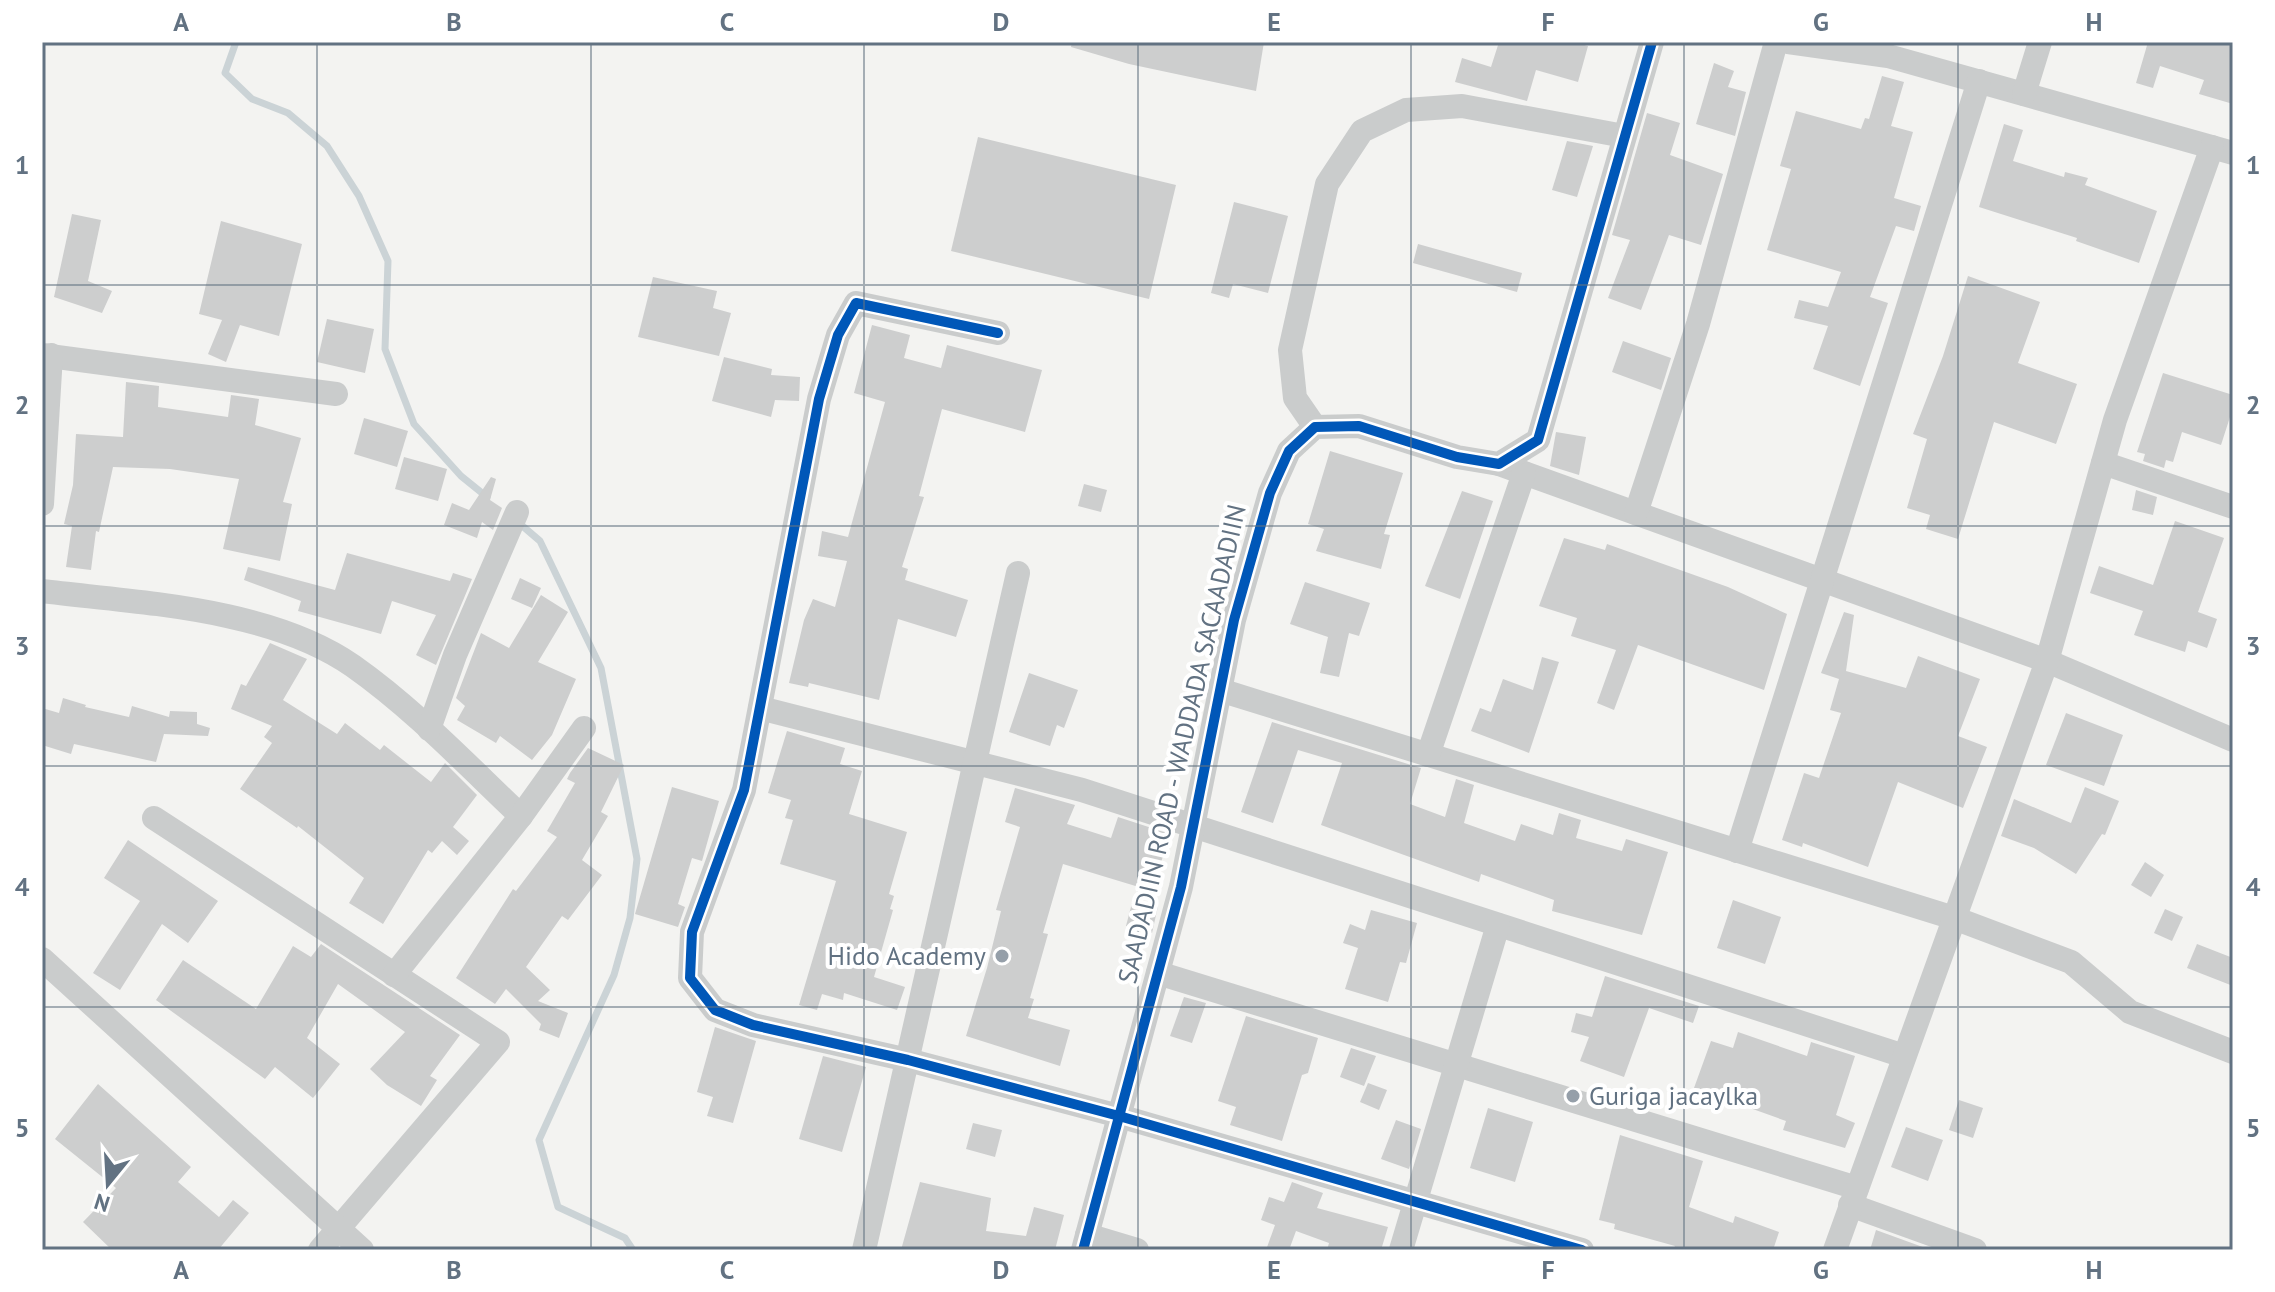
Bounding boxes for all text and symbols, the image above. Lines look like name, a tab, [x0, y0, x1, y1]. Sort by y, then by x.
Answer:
text: A	[173, 5, 189, 38]
text: B	[446, 5, 462, 38]
text: C	[720, 5, 734, 38]
text: D	[993, 5, 1009, 38]
text: E	[1267, 5, 1281, 38]
text: F	[1541, 5, 1555, 38]
text: G	[1813, 5, 1829, 38]
text: H	[2086, 5, 2102, 38]
text: 1	[15, 148, 29, 181]
text: 1	[2246, 148, 2260, 181]
text: 2	[15, 388, 29, 421]
text: 2	[2246, 388, 2260, 421]
street label: SAADADIIN ROAD - WADDADA SACAADADIIN	[1110, 501, 1253, 987]
text: 3	[15, 629, 29, 662]
text: 3	[2246, 629, 2260, 662]
text: 4	[15, 870, 30, 903]
text: 4	[2246, 870, 2261, 903]
place label: Hido Academy	[828, 939, 986, 972]
marker: Hido Academy	[993, 947, 1011, 965]
place label: Guriga jacaylka	[1589, 1079, 1758, 1112]
marker: Guriga jacaylka	[1564, 1087, 1582, 1105]
text: 5	[15, 1111, 29, 1144]
text: 5	[2246, 1111, 2260, 1144]
north arrow	[68, 1144, 148, 1224]
text: N	[91, 1187, 113, 1219]
text: A	[173, 1253, 189, 1286]
text: B	[446, 1253, 462, 1286]
text: C	[720, 1253, 734, 1286]
text: D	[993, 1253, 1009, 1286]
text: E	[1267, 1253, 1281, 1286]
text: F	[1541, 1253, 1555, 1286]
text: G	[1813, 1253, 1829, 1286]
text: H	[2086, 1253, 2102, 1286]

